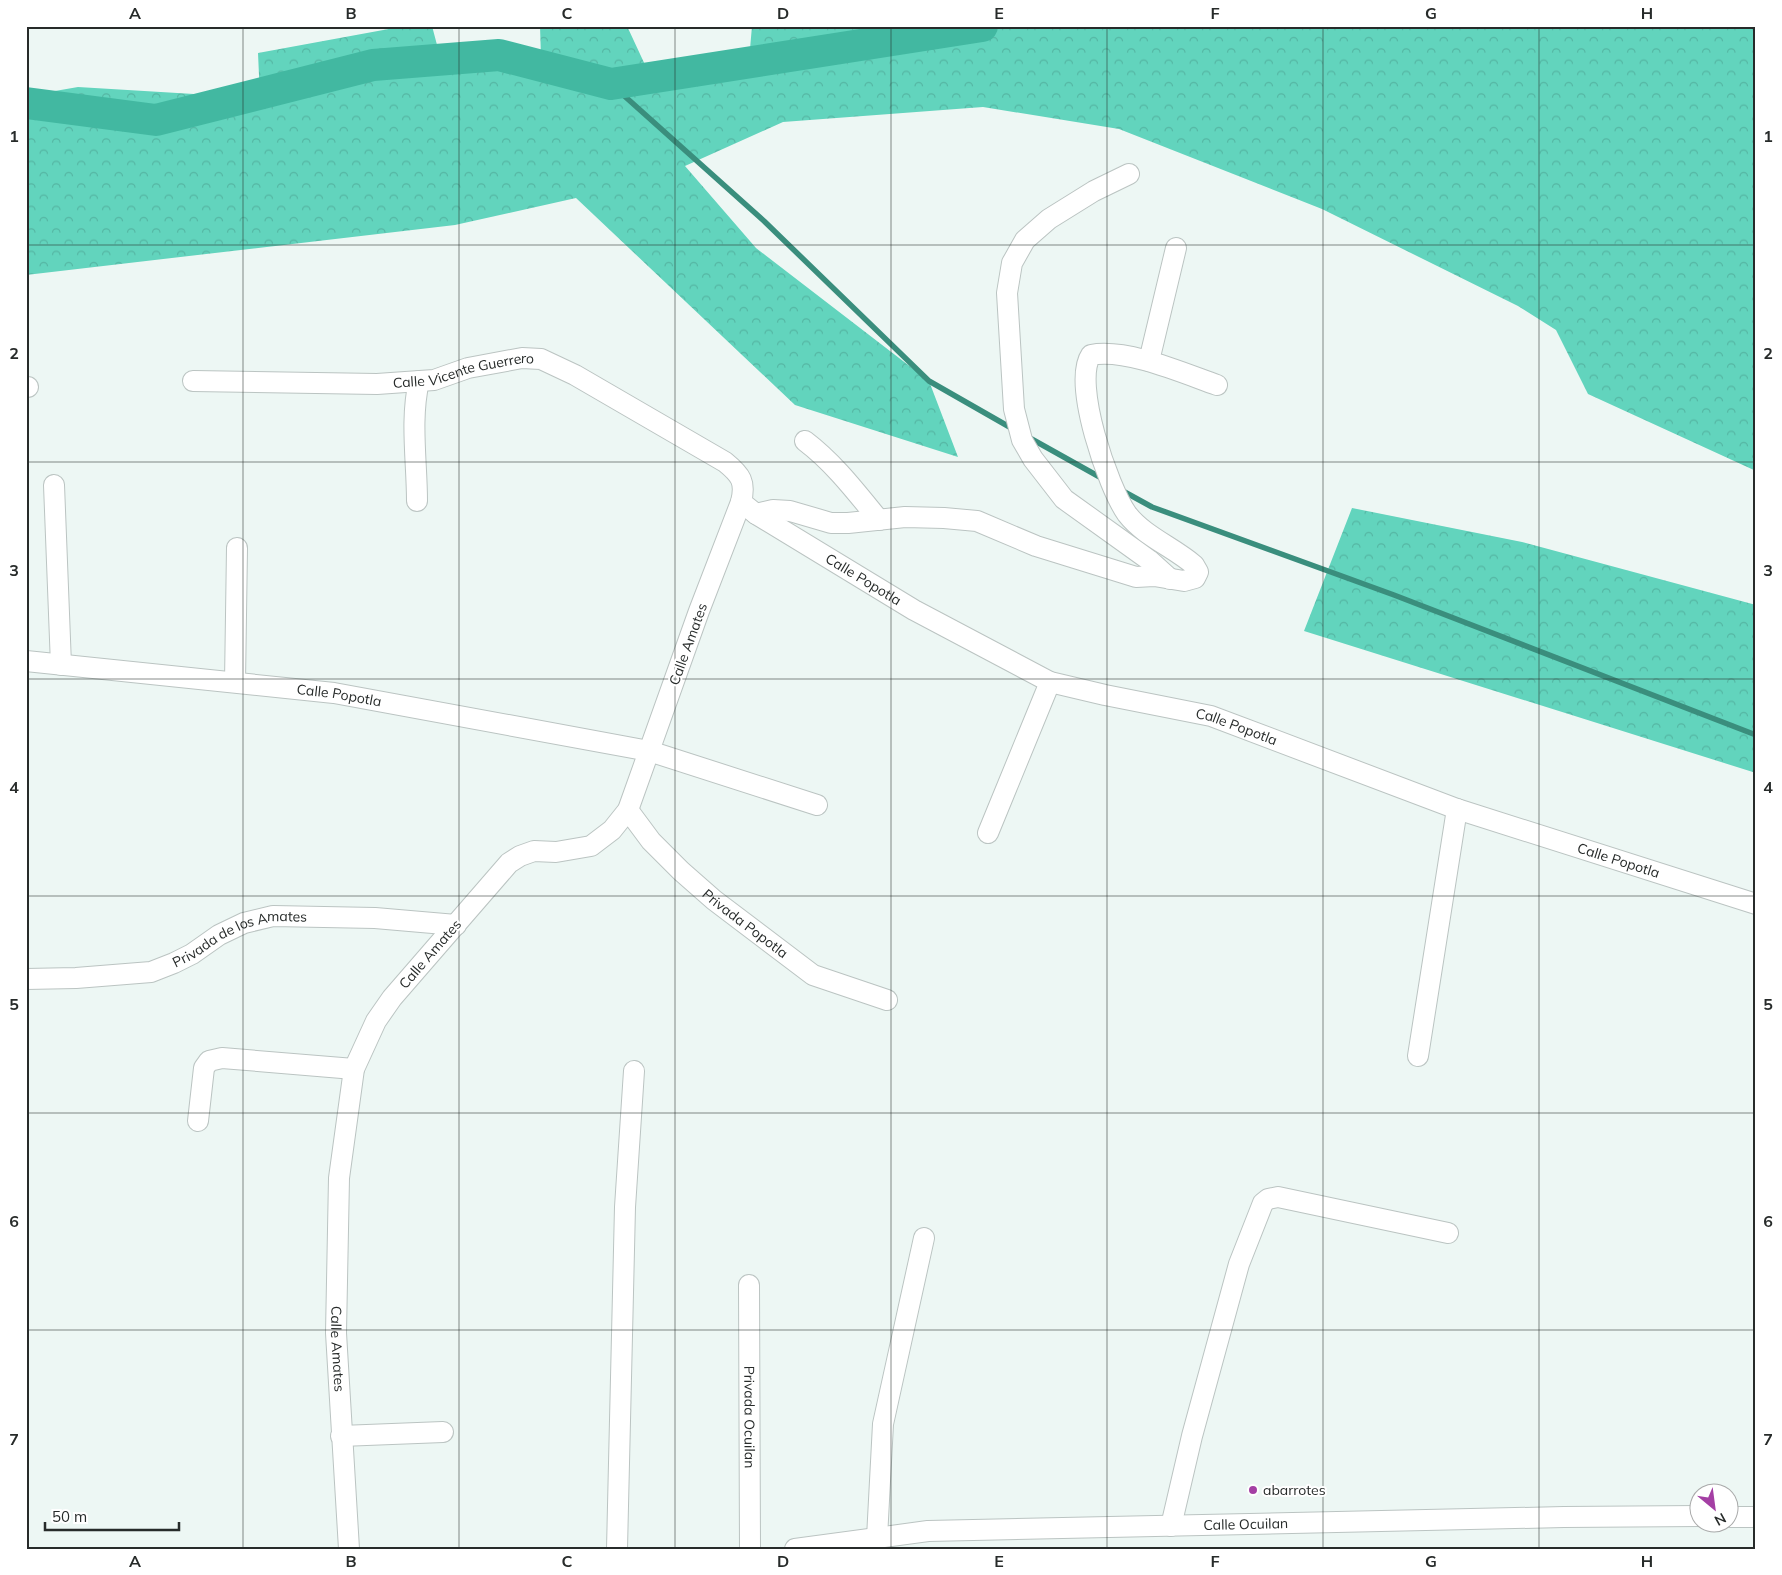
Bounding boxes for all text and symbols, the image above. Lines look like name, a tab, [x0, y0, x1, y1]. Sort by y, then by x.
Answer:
text: A	[129, 3, 141, 23]
text: B	[345, 3, 357, 23]
text: C	[562, 3, 573, 23]
text: D	[777, 3, 789, 23]
text: E	[994, 3, 1004, 23]
text: F	[1210, 3, 1220, 23]
text: G	[1425, 3, 1437, 23]
text: H	[1641, 3, 1653, 23]
text: 1	[9, 126, 19, 146]
text: 1	[1763, 126, 1773, 146]
text: 2	[9, 343, 19, 363]
text: 2	[1763, 343, 1773, 363]
street label: Calle Vicente Guerrero	[392, 349, 534, 392]
street label: Calle Popotla	[822, 549, 905, 609]
text: 3	[9, 560, 19, 580]
text: 3	[1763, 560, 1773, 580]
street label: Calle Amates	[665, 600, 711, 688]
street label: Calle Popotla	[296, 680, 383, 711]
street label: Calle Popotla	[1194, 704, 1280, 749]
text: 4	[9, 777, 19, 797]
text: 4	[1763, 777, 1773, 797]
street label: Calle Popotla	[1575, 839, 1662, 882]
street label: Privada Popotla	[699, 885, 792, 962]
street label: Privada de los Amates	[169, 907, 307, 971]
street label: Calle Amates	[395, 916, 465, 992]
text: 5	[9, 994, 19, 1014]
text: 5	[1763, 994, 1773, 1014]
text: 6	[9, 1211, 19, 1231]
text: 6	[1763, 1211, 1773, 1231]
street label: Calle Amates	[327, 1306, 349, 1393]
street label: Privada Ocuilan	[740, 1366, 759, 1468]
text: 7	[9, 1429, 19, 1449]
text: 7	[1763, 1429, 1773, 1449]
place label: abarrotes	[1263, 1481, 1326, 1499]
north arrow	[1690, 1482, 1740, 1532]
marker: abarrotes	[1247, 1484, 1259, 1496]
scale bar	[45, 1500, 179, 1532]
text: 50 m	[52, 1507, 87, 1526]
text: N	[1711, 1509, 1729, 1530]
street label: Calle Ocuilan	[1203, 1514, 1288, 1534]
text: A	[129, 1551, 141, 1571]
text: B	[345, 1551, 357, 1571]
text: C	[562, 1551, 573, 1571]
text: D	[777, 1551, 789, 1571]
text: E	[994, 1551, 1004, 1571]
text: F	[1210, 1551, 1220, 1571]
text: G	[1425, 1551, 1437, 1571]
text: H	[1641, 1551, 1653, 1571]

